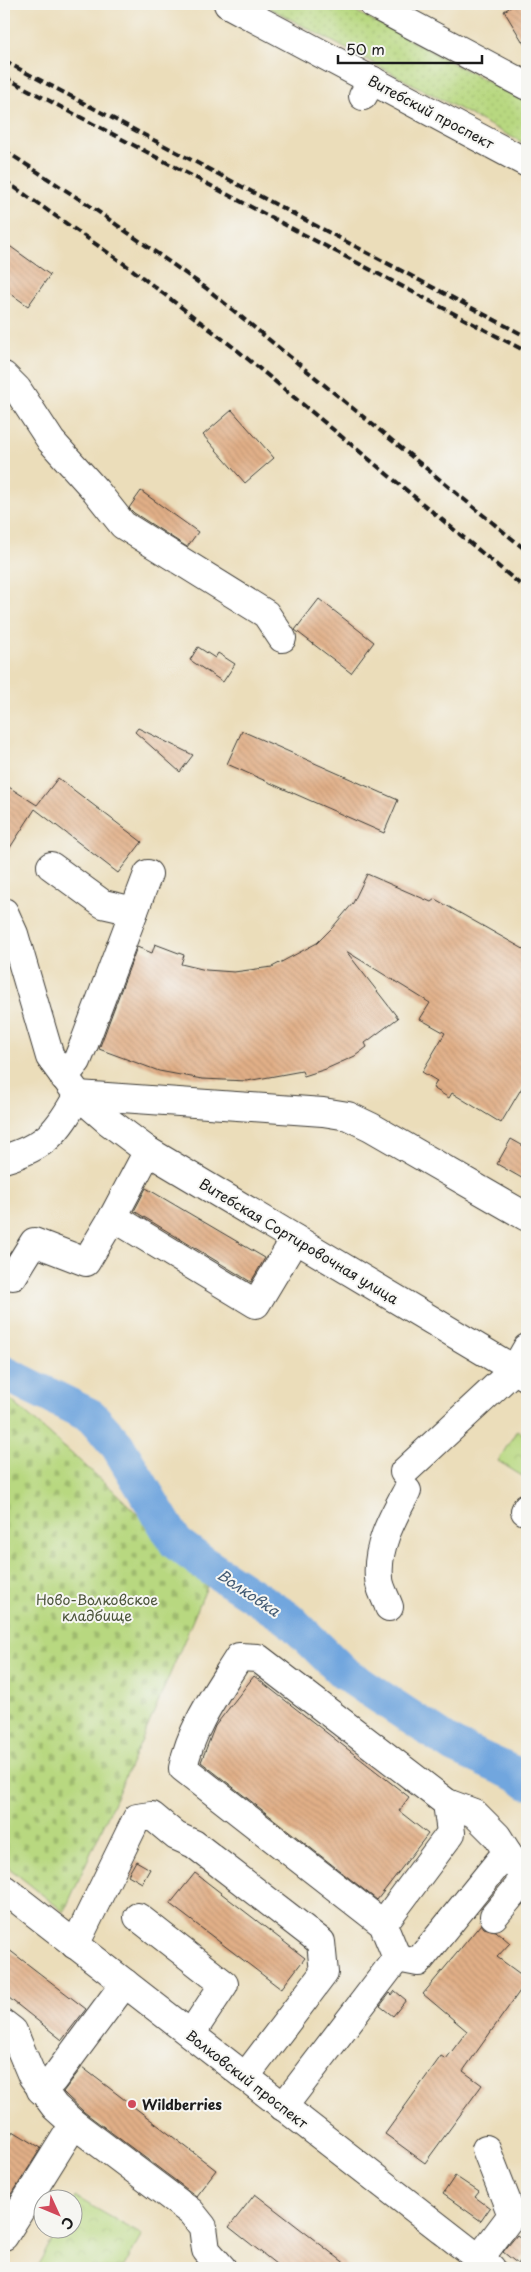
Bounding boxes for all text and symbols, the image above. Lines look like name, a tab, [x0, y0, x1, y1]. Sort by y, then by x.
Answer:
scale bar	[338, 32, 482, 64]
text: 50 m	[346, 37, 385, 60]
street label: Витебский проспект	[364, 70, 498, 154]
street label: Витебская Сортировочная улица	[195, 1173, 403, 1309]
water label: Волковка	[213, 1563, 285, 1622]
park label: Ново-Волковское кладбище	[36, 1589, 158, 1626]
street label: Волковский проспект	[182, 2025, 313, 2133]
place label: Wildberries	[142, 2094, 222, 2115]
marker: Wildberries	[126, 2098, 138, 2110]
north arrow	[32, 2190, 82, 2240]
text: С	[57, 2212, 79, 2234]

